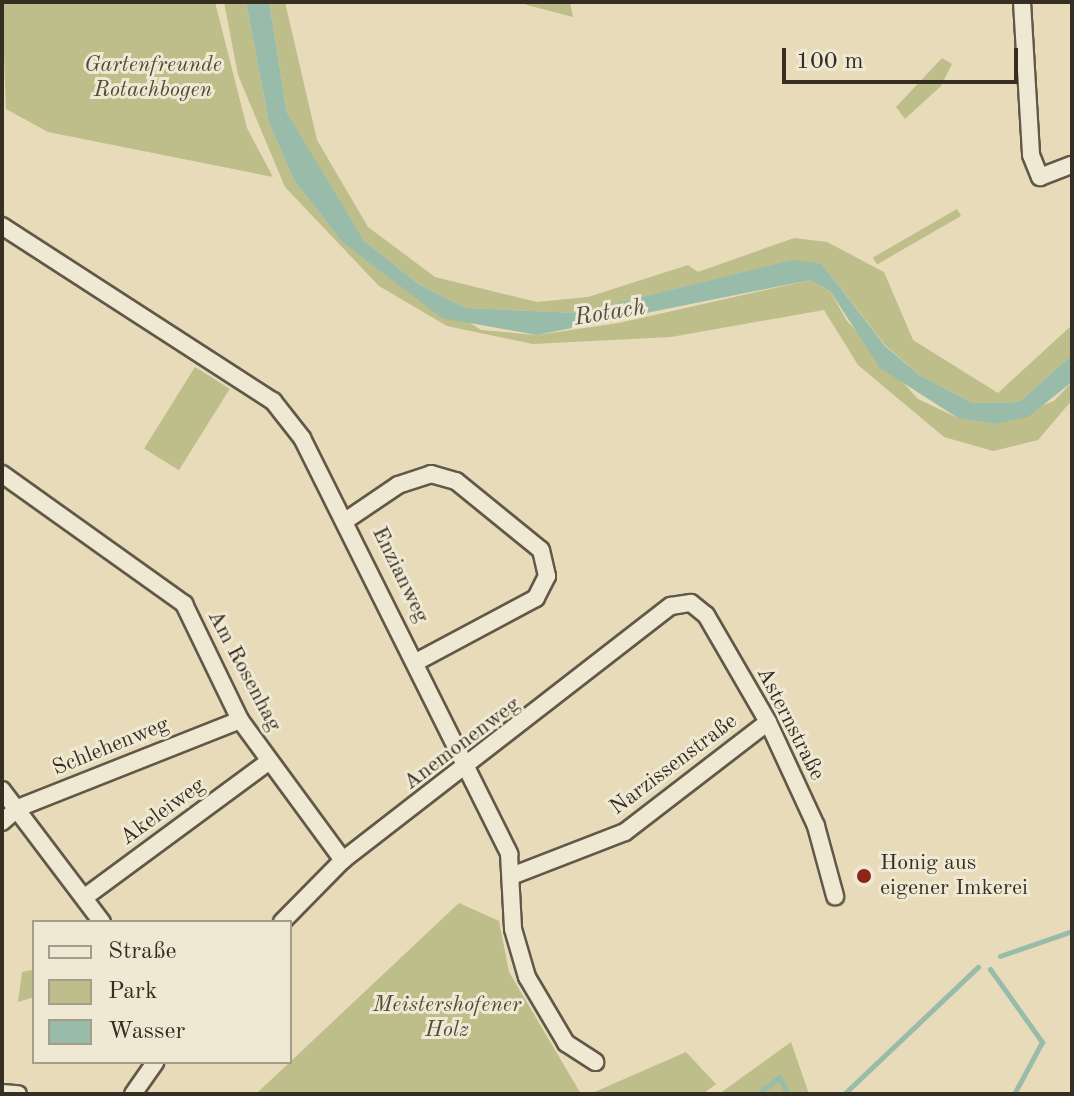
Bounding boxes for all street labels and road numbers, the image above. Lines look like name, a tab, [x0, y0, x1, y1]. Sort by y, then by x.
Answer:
street label: Enzianweg	[365, 523, 435, 627]
street label: Am Rosenhag	[201, 606, 287, 736]
street label: Asternstraße	[750, 663, 830, 785]
street label: Anemonenweg	[399, 692, 525, 796]
street label: Narzissenstraße	[605, 709, 743, 821]
street label: Schlehenweg	[49, 712, 173, 782]
street label: Akeleiweg	[115, 772, 211, 852]

